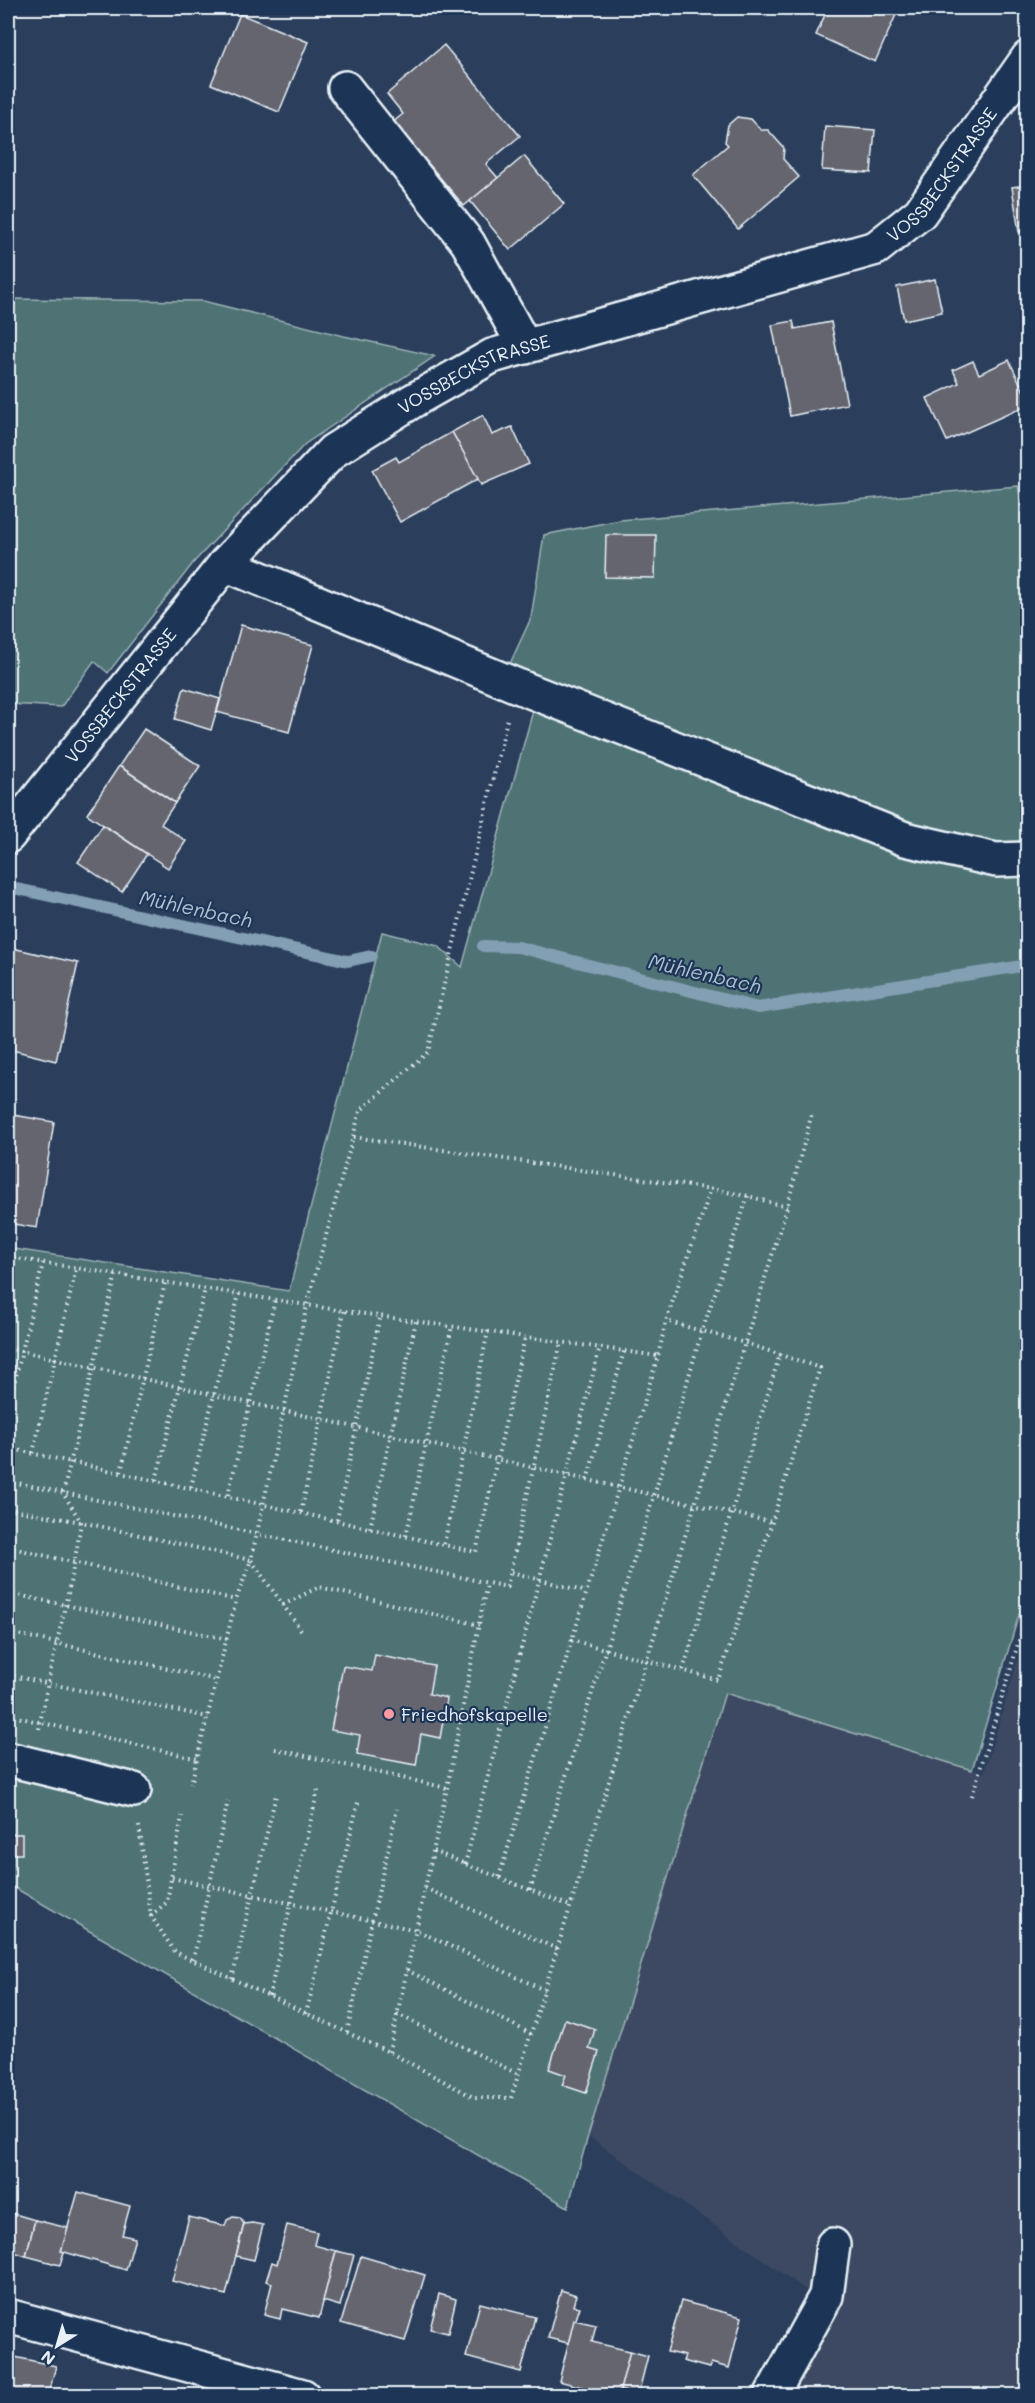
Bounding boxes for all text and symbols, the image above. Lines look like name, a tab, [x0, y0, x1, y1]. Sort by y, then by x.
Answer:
street label: VOSSBECKSTRASSE	[881, 102, 1002, 247]
street label: VOSSBECKSTRASSE	[393, 328, 553, 419]
street label: VOSSBECKSTRASSE	[59, 623, 181, 768]
water label: Mühlenbach	[137, 883, 255, 933]
water label: Mühlenbach	[646, 947, 764, 999]
place label: Friedhofskapelle	[401, 1702, 548, 1726]
marker: Friedhofskapelle	[382, 1707, 396, 1721]
north arrow	[27, 2316, 87, 2376]
text: N	[36, 2346, 59, 2370]

